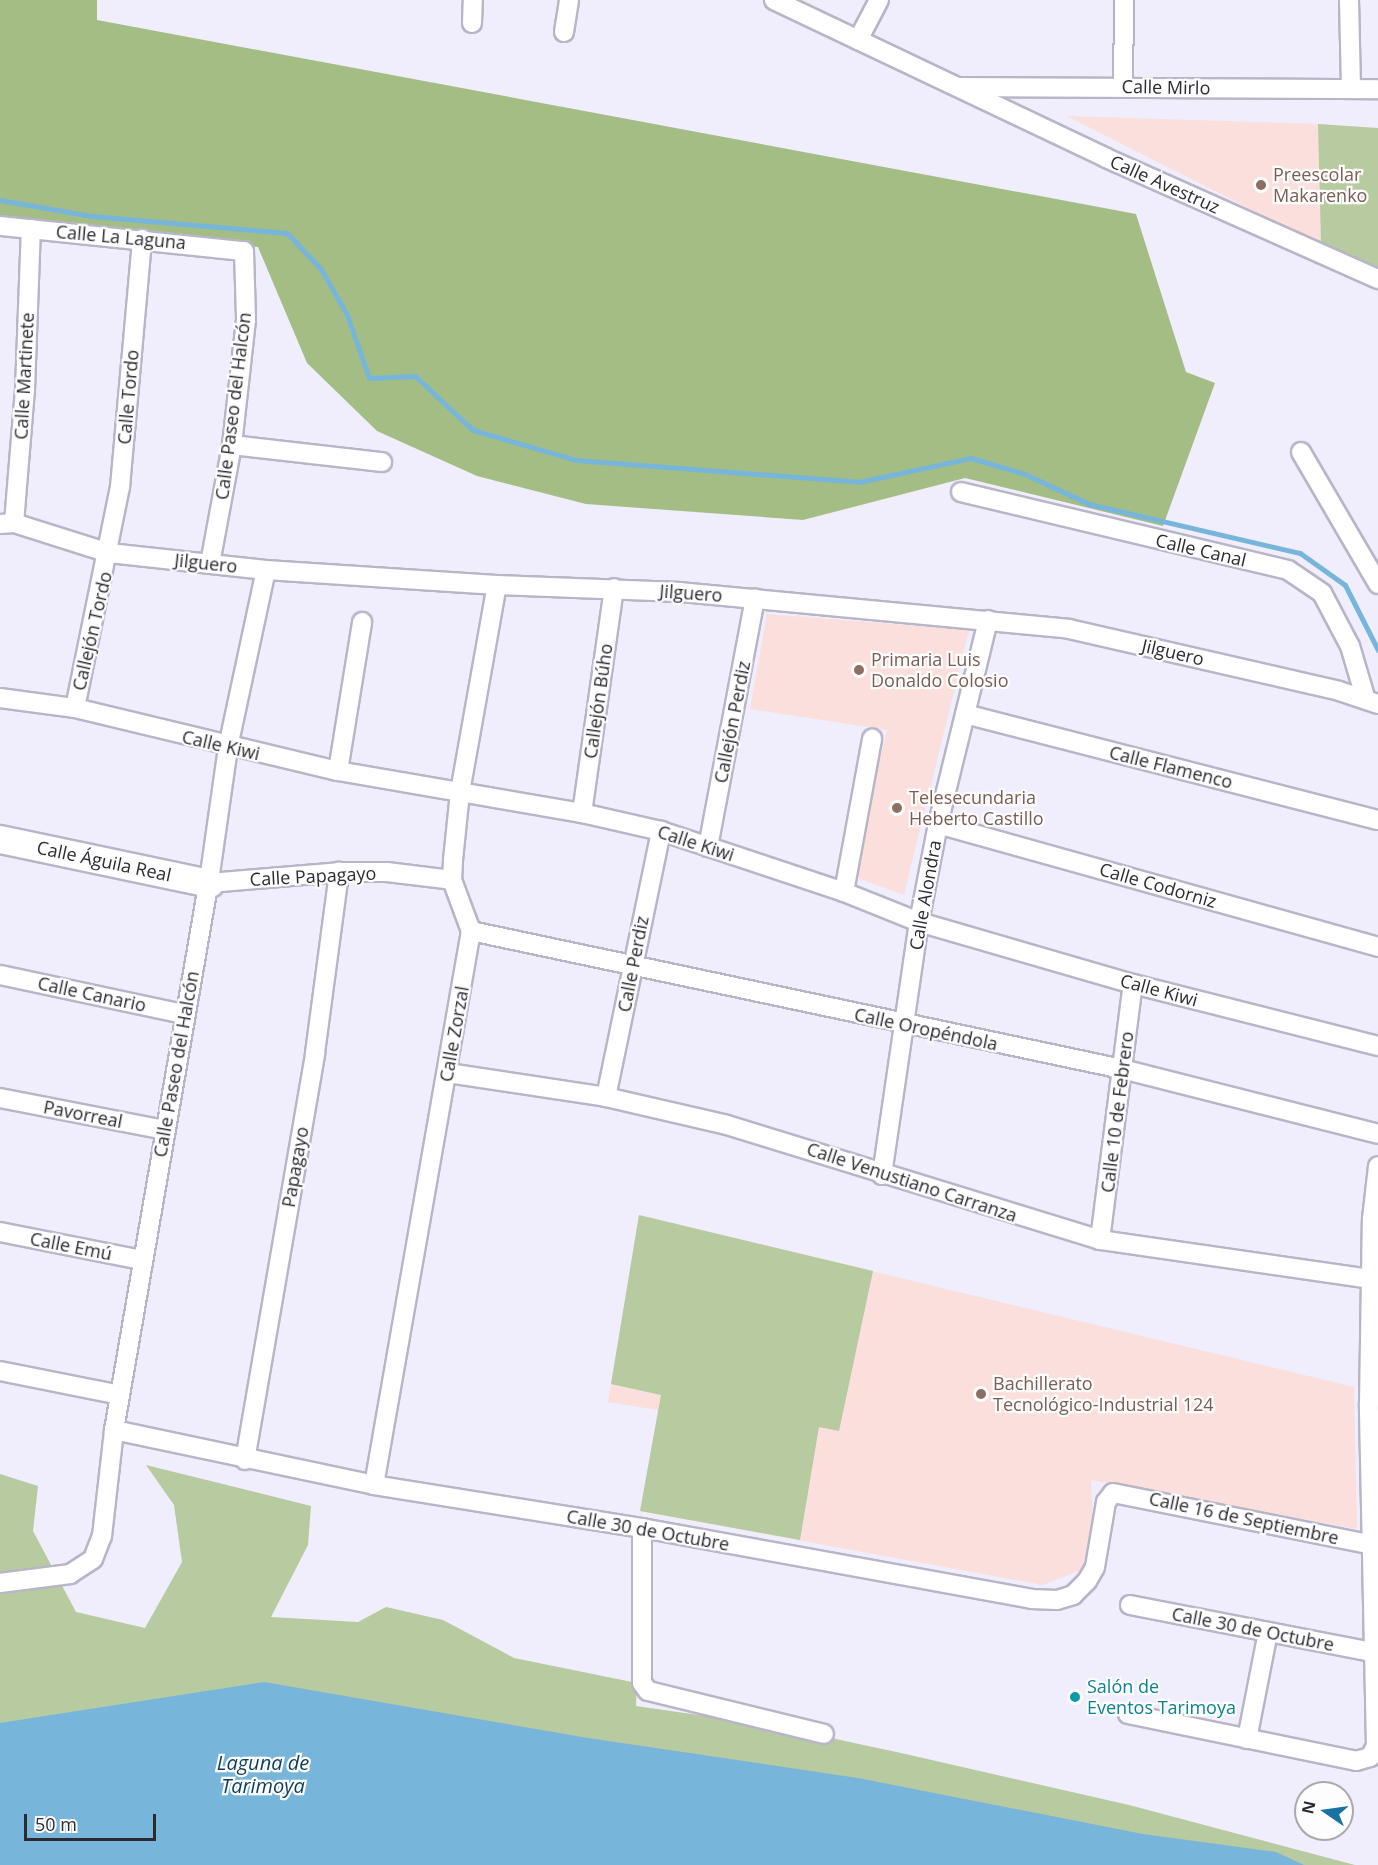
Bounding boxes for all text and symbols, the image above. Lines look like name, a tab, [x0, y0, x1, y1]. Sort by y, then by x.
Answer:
street label: Calle Mirlo	[1121, 75, 1211, 99]
street label: Calle Avestruz	[1107, 150, 1223, 218]
place label: Preescolar Makarenko	[1273, 164, 1367, 207]
marker: Preescolar Makarenko	[1254, 178, 1268, 192]
street label: Calle La Laguna	[55, 221, 187, 253]
street label: Calle Paseo del Halcón	[211, 311, 255, 501]
street label: Calle Martinete	[10, 312, 38, 440]
street label: Calle Tordo	[113, 349, 143, 445]
street label: Calle Canal	[1154, 529, 1248, 571]
street label: Jilguero	[174, 549, 238, 577]
street label: Callejón Tordo	[68, 569, 116, 693]
street label: Jilguero	[659, 580, 723, 606]
street label: Jilguero	[1140, 634, 1206, 670]
street label: Callejón Búho	[579, 642, 617, 760]
place label: Primaria Luis Donaldo Colosio	[871, 649, 1008, 692]
street label: Callejón Perdiz	[710, 659, 754, 785]
marker: Primaria Luis Donaldo Colosio	[852, 663, 866, 677]
street label: Calle Kiwi	[180, 726, 262, 764]
street label: Calle Flamenco	[1107, 741, 1235, 793]
place label: Telesecundaria Heberto Castillo	[909, 787, 1044, 830]
marker: Telesecundaria Heberto Castillo	[890, 801, 904, 815]
street label: Calle Kiwi	[655, 820, 737, 866]
street label: Calle Águila Real	[35, 836, 173, 886]
street label: Calle Alondra	[905, 838, 945, 952]
street label: Calle Codorniz	[1097, 858, 1219, 912]
street label: Calle Papagayo	[249, 862, 377, 890]
street label: Calle Perdiz	[613, 914, 653, 1014]
street label: Calle Paseo del Halcón	[149, 969, 203, 1159]
street label: Calle Kiwi	[1118, 969, 1200, 1011]
street label: Calle Canario	[36, 972, 148, 1016]
street label: Calle Zorzal	[435, 985, 473, 1083]
street label: Calle Oropéndola	[852, 1003, 1000, 1055]
street label: Calle 10 de Febrero	[1096, 1030, 1138, 1194]
street label: Pavorreal	[42, 1096, 124, 1132]
street label: Papagayo	[277, 1125, 313, 1209]
street label: Calle Venustiano Carranza	[804, 1138, 1020, 1226]
street label: Calle Emú	[28, 1227, 114, 1265]
place label: Bachillerato Tecnológico-Industrial 124	[993, 1373, 1214, 1416]
marker: Bachillerato Tecnológico-Industrial 124	[974, 1387, 988, 1401]
street label: Calle 16 de Septiembre	[1147, 1487, 1341, 1549]
street label: Calle 30 de Octubre	[565, 1505, 731, 1555]
street label: Calle 30 de Octubre	[1170, 1603, 1336, 1655]
place label: Salón de Eventos Tarimoya	[1087, 1676, 1236, 1718]
marker: Salón de Eventos Tarimoya	[1068, 1690, 1082, 1704]
water label: Laguna de Tarimoya	[217, 1751, 309, 1798]
north arrow	[1294, 1781, 1354, 1841]
text: N	[1296, 1799, 1321, 1816]
scale bar	[27, 1802, 159, 1840]
text: 50 m	[35, 1812, 77, 1836]

